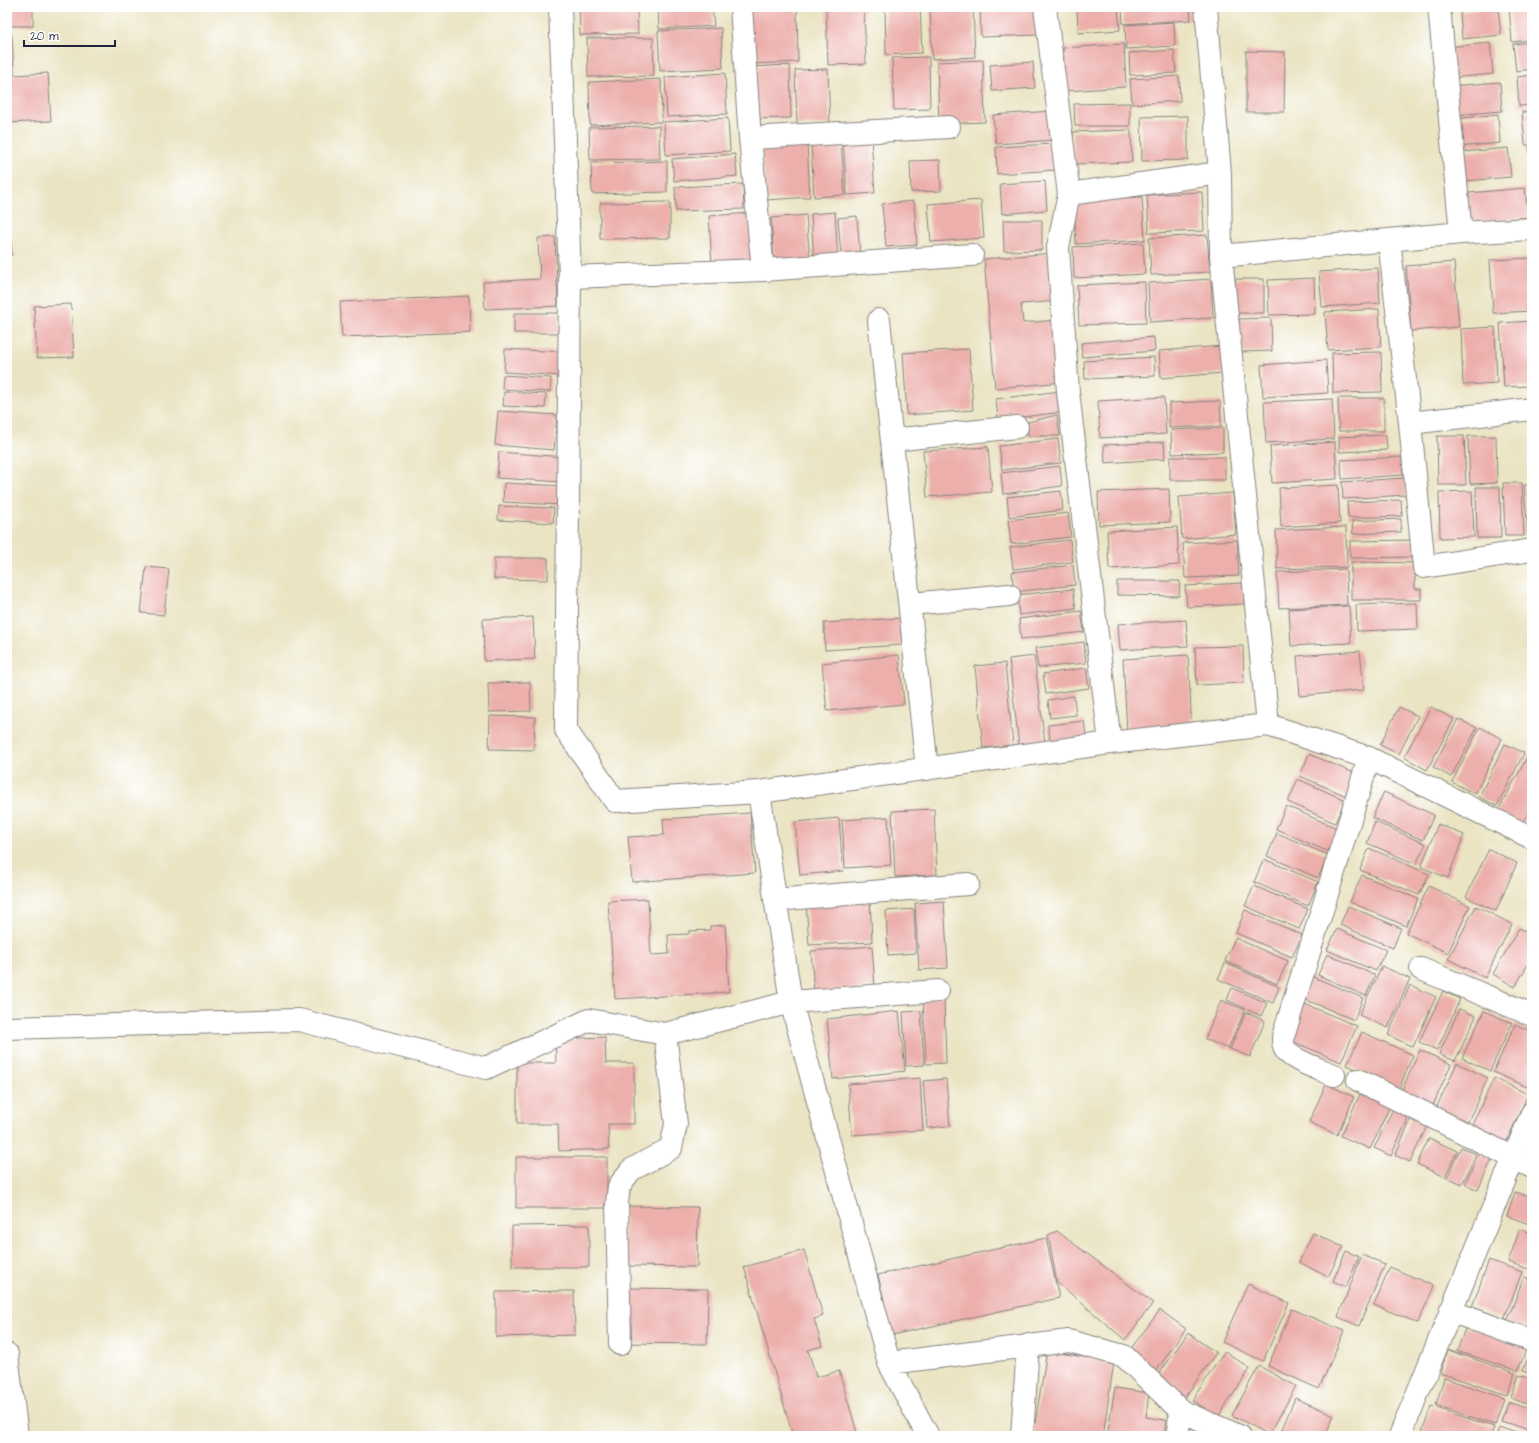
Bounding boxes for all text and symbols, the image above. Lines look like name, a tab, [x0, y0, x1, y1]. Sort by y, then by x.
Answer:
scale bar	[24, 22, 115, 48]
text: 20 m	[30, 28, 59, 45]

